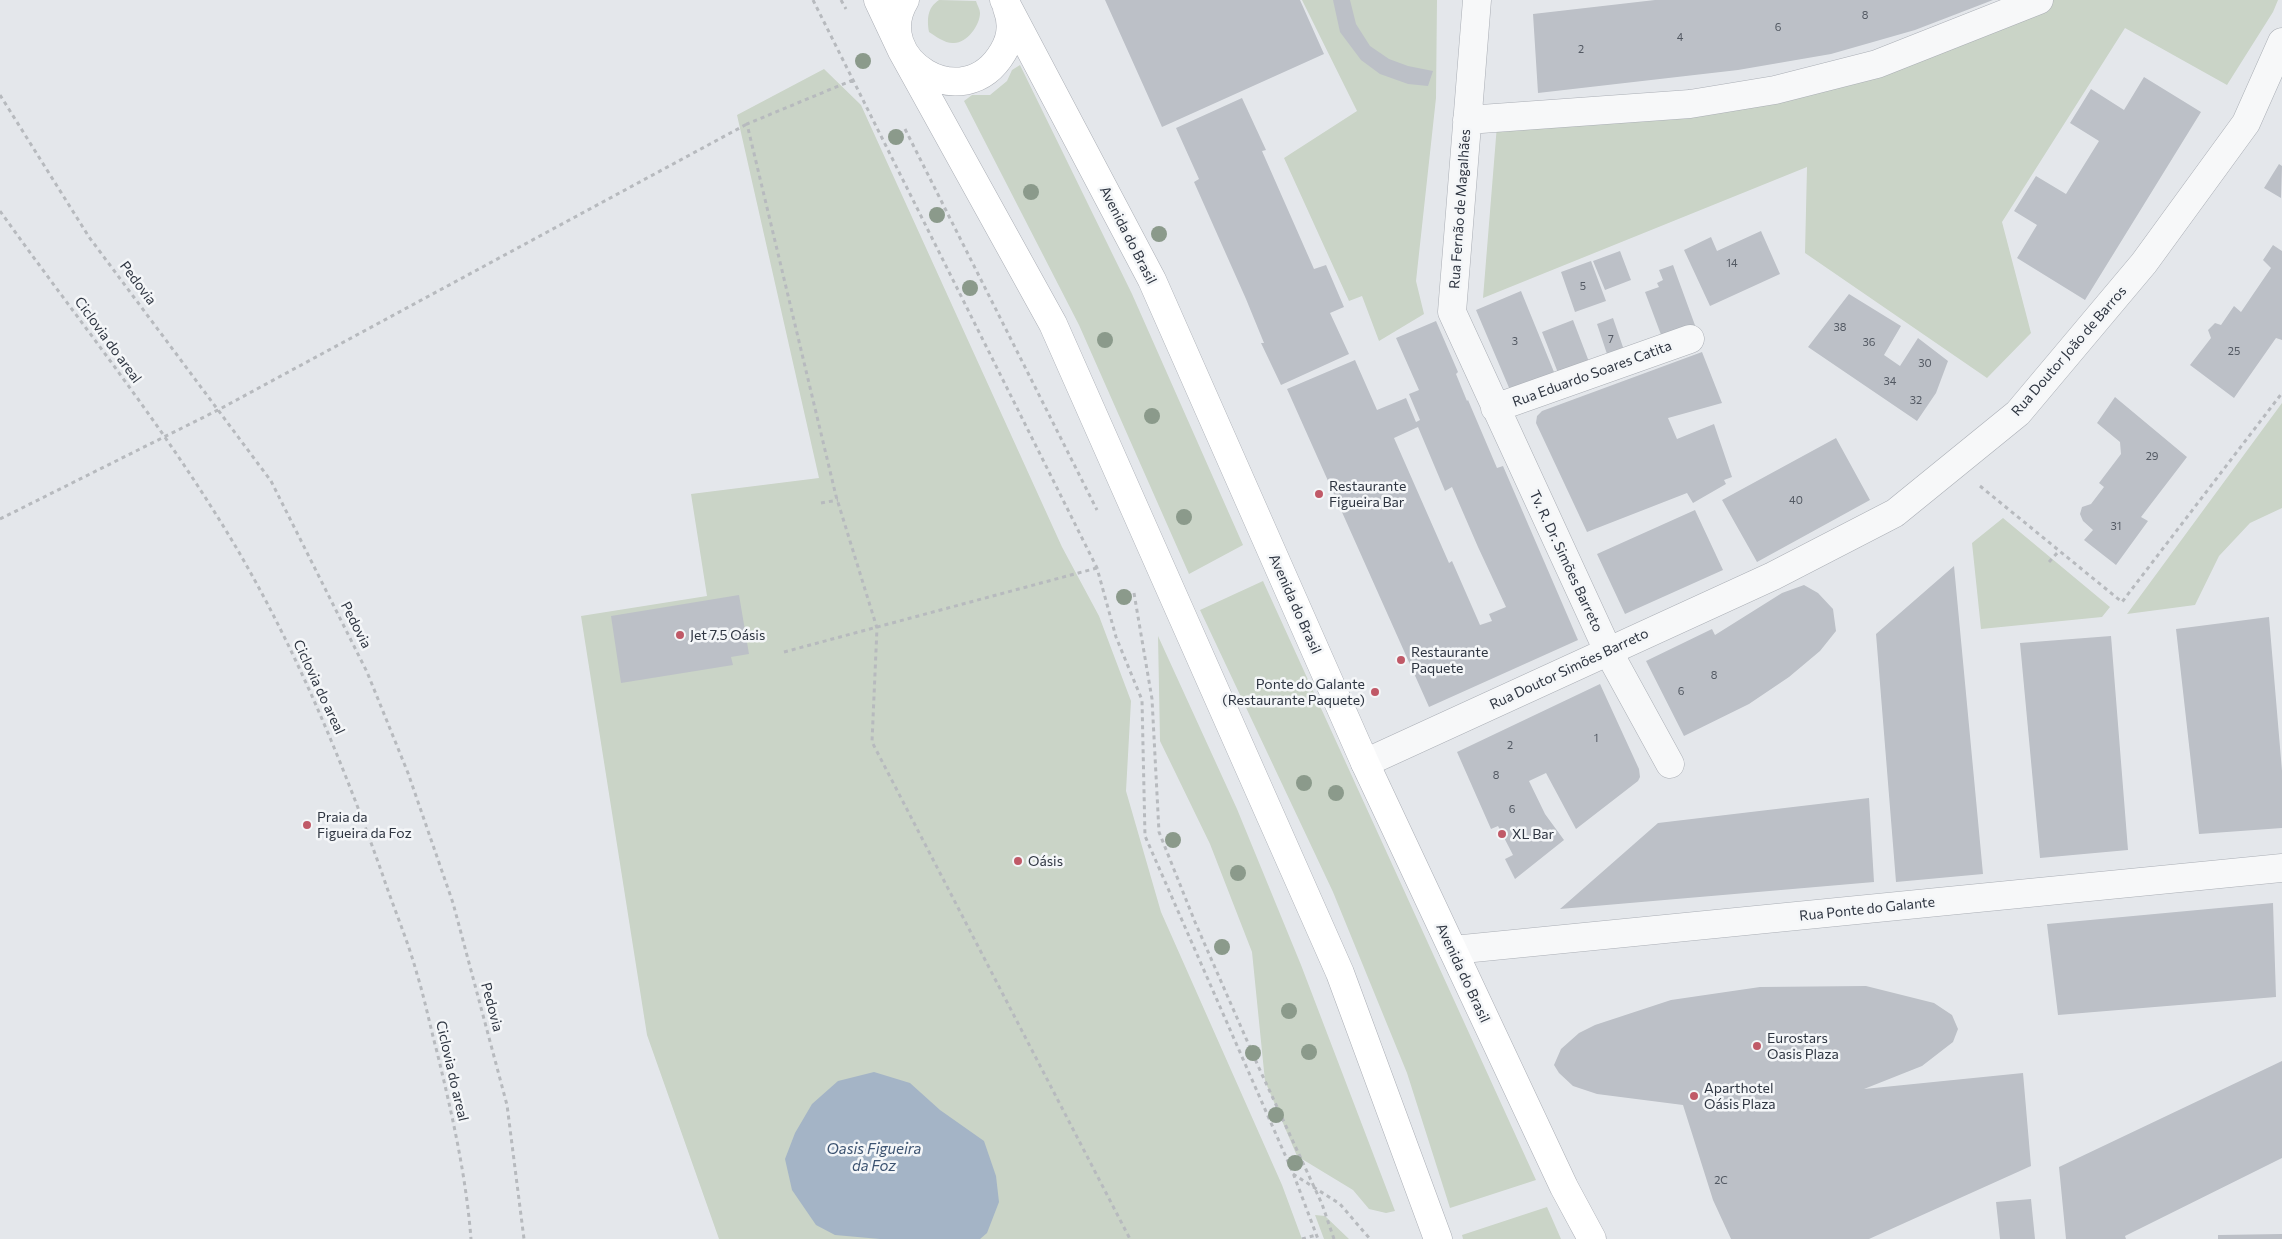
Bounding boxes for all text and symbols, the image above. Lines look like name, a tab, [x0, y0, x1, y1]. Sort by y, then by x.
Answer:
house number: 8	[1862, 8, 1868, 22]
house number: 6	[1775, 20, 1781, 34]
house number: 4	[1677, 30, 1683, 44]
house number: 2	[1578, 42, 1584, 56]
street label: Rua Fernão de Magalhães	[1446, 128, 1474, 290]
street label: Avenida do Brasil	[1096, 183, 1160, 287]
house number: 14	[1726, 256, 1738, 270]
street label: Pedovia	[116, 258, 160, 308]
house number: 5	[1580, 279, 1586, 293]
street label: Rua Doutor João de Barros	[2008, 283, 2130, 419]
street label: Ciclovia do areal	[71, 294, 145, 386]
house number: 38	[1834, 320, 1846, 334]
house number: 7	[1608, 332, 1614, 346]
house number: 3	[1512, 334, 1518, 348]
house number: 36	[1863, 335, 1875, 349]
street label: Rua Eduardo Soares Catita	[1510, 337, 1674, 411]
house number: 25	[2228, 344, 2240, 358]
house number: 30	[1918, 356, 1932, 370]
house number: 34	[1884, 374, 1896, 388]
house number: 32	[1910, 393, 1922, 407]
house number: 29	[2146, 449, 2158, 463]
place label: Restaurante Figueira Bar	[1329, 478, 1406, 511]
street label: Tv. R. Dr. Simões Barreto	[1526, 487, 1606, 635]
marker: Restaurante Figueira Bar	[1313, 488, 1325, 500]
house number: 40	[1789, 493, 1803, 507]
house number: 31	[2111, 519, 2121, 533]
street label: Avenida do Brasil	[1265, 551, 1325, 657]
street label: Pedovia	[337, 599, 375, 651]
street label: Rua Doutor Simões Barreto	[1487, 625, 1651, 713]
place label: Jet 7.5 Oásis	[690, 627, 765, 643]
marker: Jet 7.5 Oásis	[674, 629, 686, 641]
street label: Ciclovia do areal	[290, 637, 348, 737]
place label: Restaurante Paquete	[1411, 644, 1488, 676]
marker: Restaurante Paquete	[1395, 654, 1407, 666]
house number: 8	[1711, 668, 1717, 682]
place label: Ponte do Galante (Restaurante Paquete)	[1222, 676, 1365, 709]
house number: 6	[1678, 684, 1684, 698]
marker: Ponte do Galante (Restaurante Paquete)	[1369, 686, 1381, 698]
house number: 1	[1594, 731, 1598, 745]
house number: 2	[1507, 738, 1513, 752]
house number: 8	[1493, 768, 1499, 782]
house number: 6	[1509, 802, 1515, 816]
place label: Praia da Figueira da Foz	[317, 809, 412, 842]
marker: Praia da Figueira da Foz	[301, 819, 313, 831]
place label: XL Bar	[1512, 826, 1554, 842]
marker: XL Bar	[1496, 828, 1508, 840]
place label: Oásis	[1028, 853, 1063, 869]
marker: Oásis	[1012, 855, 1024, 867]
street label: Rua Ponte do Galante	[1798, 894, 1936, 924]
street label: Avenida do Brasil	[1433, 921, 1493, 1025]
street label: Pedovia	[477, 981, 507, 1033]
street label: Ciclovia do areal	[432, 1019, 472, 1123]
place label: Eurostars Oasis Plaza	[1767, 1030, 1839, 1062]
marker: Eurostars Oasis Plaza	[1751, 1040, 1763, 1052]
place label: Aparthotel Oásis Plaza	[1704, 1080, 1776, 1112]
marker: Aparthotel Oásis Plaza	[1688, 1090, 1700, 1102]
water label: Oasis Figueira da Foz	[827, 1140, 921, 1175]
house number: 2C	[1714, 1173, 1728, 1187]

